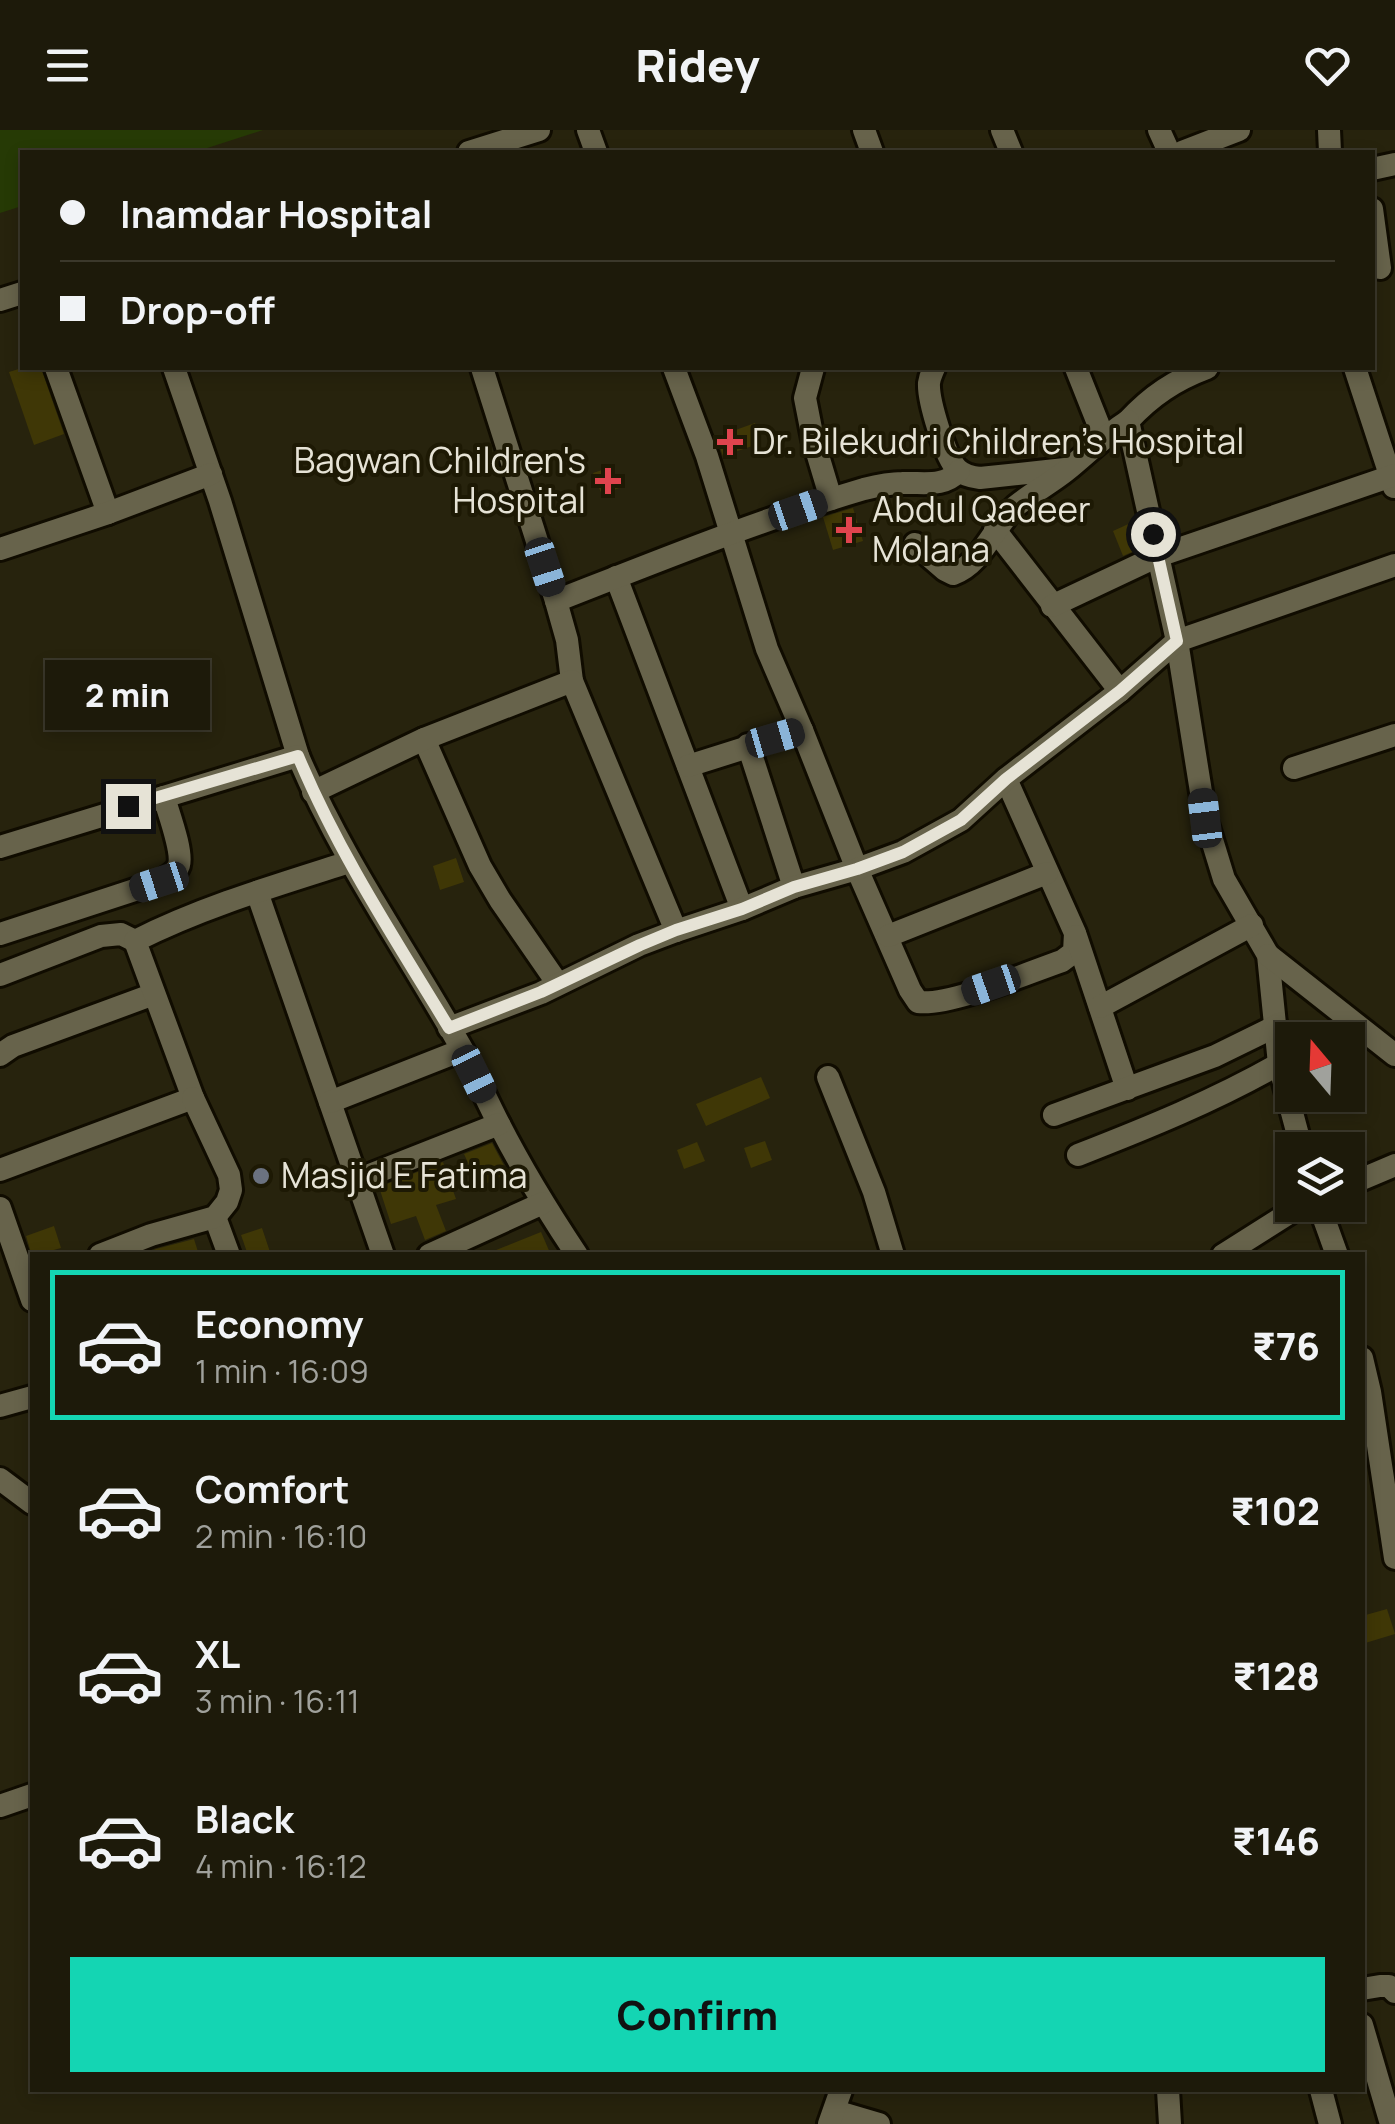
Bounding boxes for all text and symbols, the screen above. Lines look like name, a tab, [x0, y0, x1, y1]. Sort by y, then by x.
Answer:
text: Ridey	[635, 34, 760, 96]
icon: menu	[40, 38, 95, 93]
icon: heart	[1300, 38, 1355, 93]
text: Inamdar Hospital	[120, 187, 432, 239]
text: Drop-off	[120, 283, 275, 335]
place label: Dr. Bilekudri Children's Hospital	[752, 417, 1244, 465]
marker: Dr. Bilekudri Children's Hospital	[717, 429, 743, 455]
place label: Bagwan Children's Hospital	[294, 436, 586, 524]
marker: Bagwan Children's Hospital	[595, 468, 621, 494]
place label: Abdul Qadeer Molana	[872, 485, 1091, 573]
car	[765, 486, 831, 534]
route start	[1131, 512, 1176, 557]
marker: Abdul Qadeer Molana	[836, 517, 862, 543]
car	[521, 534, 569, 600]
callout: 2 min	[46, 661, 210, 731]
text: 2 min	[85, 673, 170, 717]
car	[742, 715, 808, 761]
route end	[106, 784, 151, 829]
car	[1186, 786, 1224, 850]
car	[126, 858, 192, 906]
car	[958, 961, 1024, 1009]
north arrow	[1275, 1022, 1365, 1112]
map controls	[1275, 1022, 1365, 1222]
car	[447, 1040, 501, 1108]
button: layers	[1275, 1132, 1365, 1222]
place label: Masjid E Fatima	[281, 1151, 528, 1199]
marker: Masjid E Fatima	[250, 1165, 272, 1187]
text: Economy	[195, 1297, 364, 1349]
icon: car	[75, 1300, 165, 1390]
text: ₹76	[1252, 1319, 1320, 1371]
text: 1 min · 16:09	[195, 1349, 369, 1393]
text: Comfort	[195, 1462, 349, 1514]
icon: car	[75, 1465, 165, 1555]
text: ₹102	[1230, 1484, 1320, 1536]
text: 2 min · 16:10	[195, 1514, 367, 1558]
text: XL	[195, 1627, 240, 1679]
icon: car	[75, 1630, 165, 1720]
text: ₹128	[1232, 1649, 1320, 1701]
text: 3 min · 16:11	[195, 1679, 360, 1723]
text: Black	[195, 1792, 294, 1844]
icon: car	[75, 1795, 165, 1885]
text: ₹146	[1232, 1814, 1320, 1866]
text: 4 min · 16:12	[195, 1844, 367, 1888]
button: Confirm	[70, 1957, 1325, 2072]

